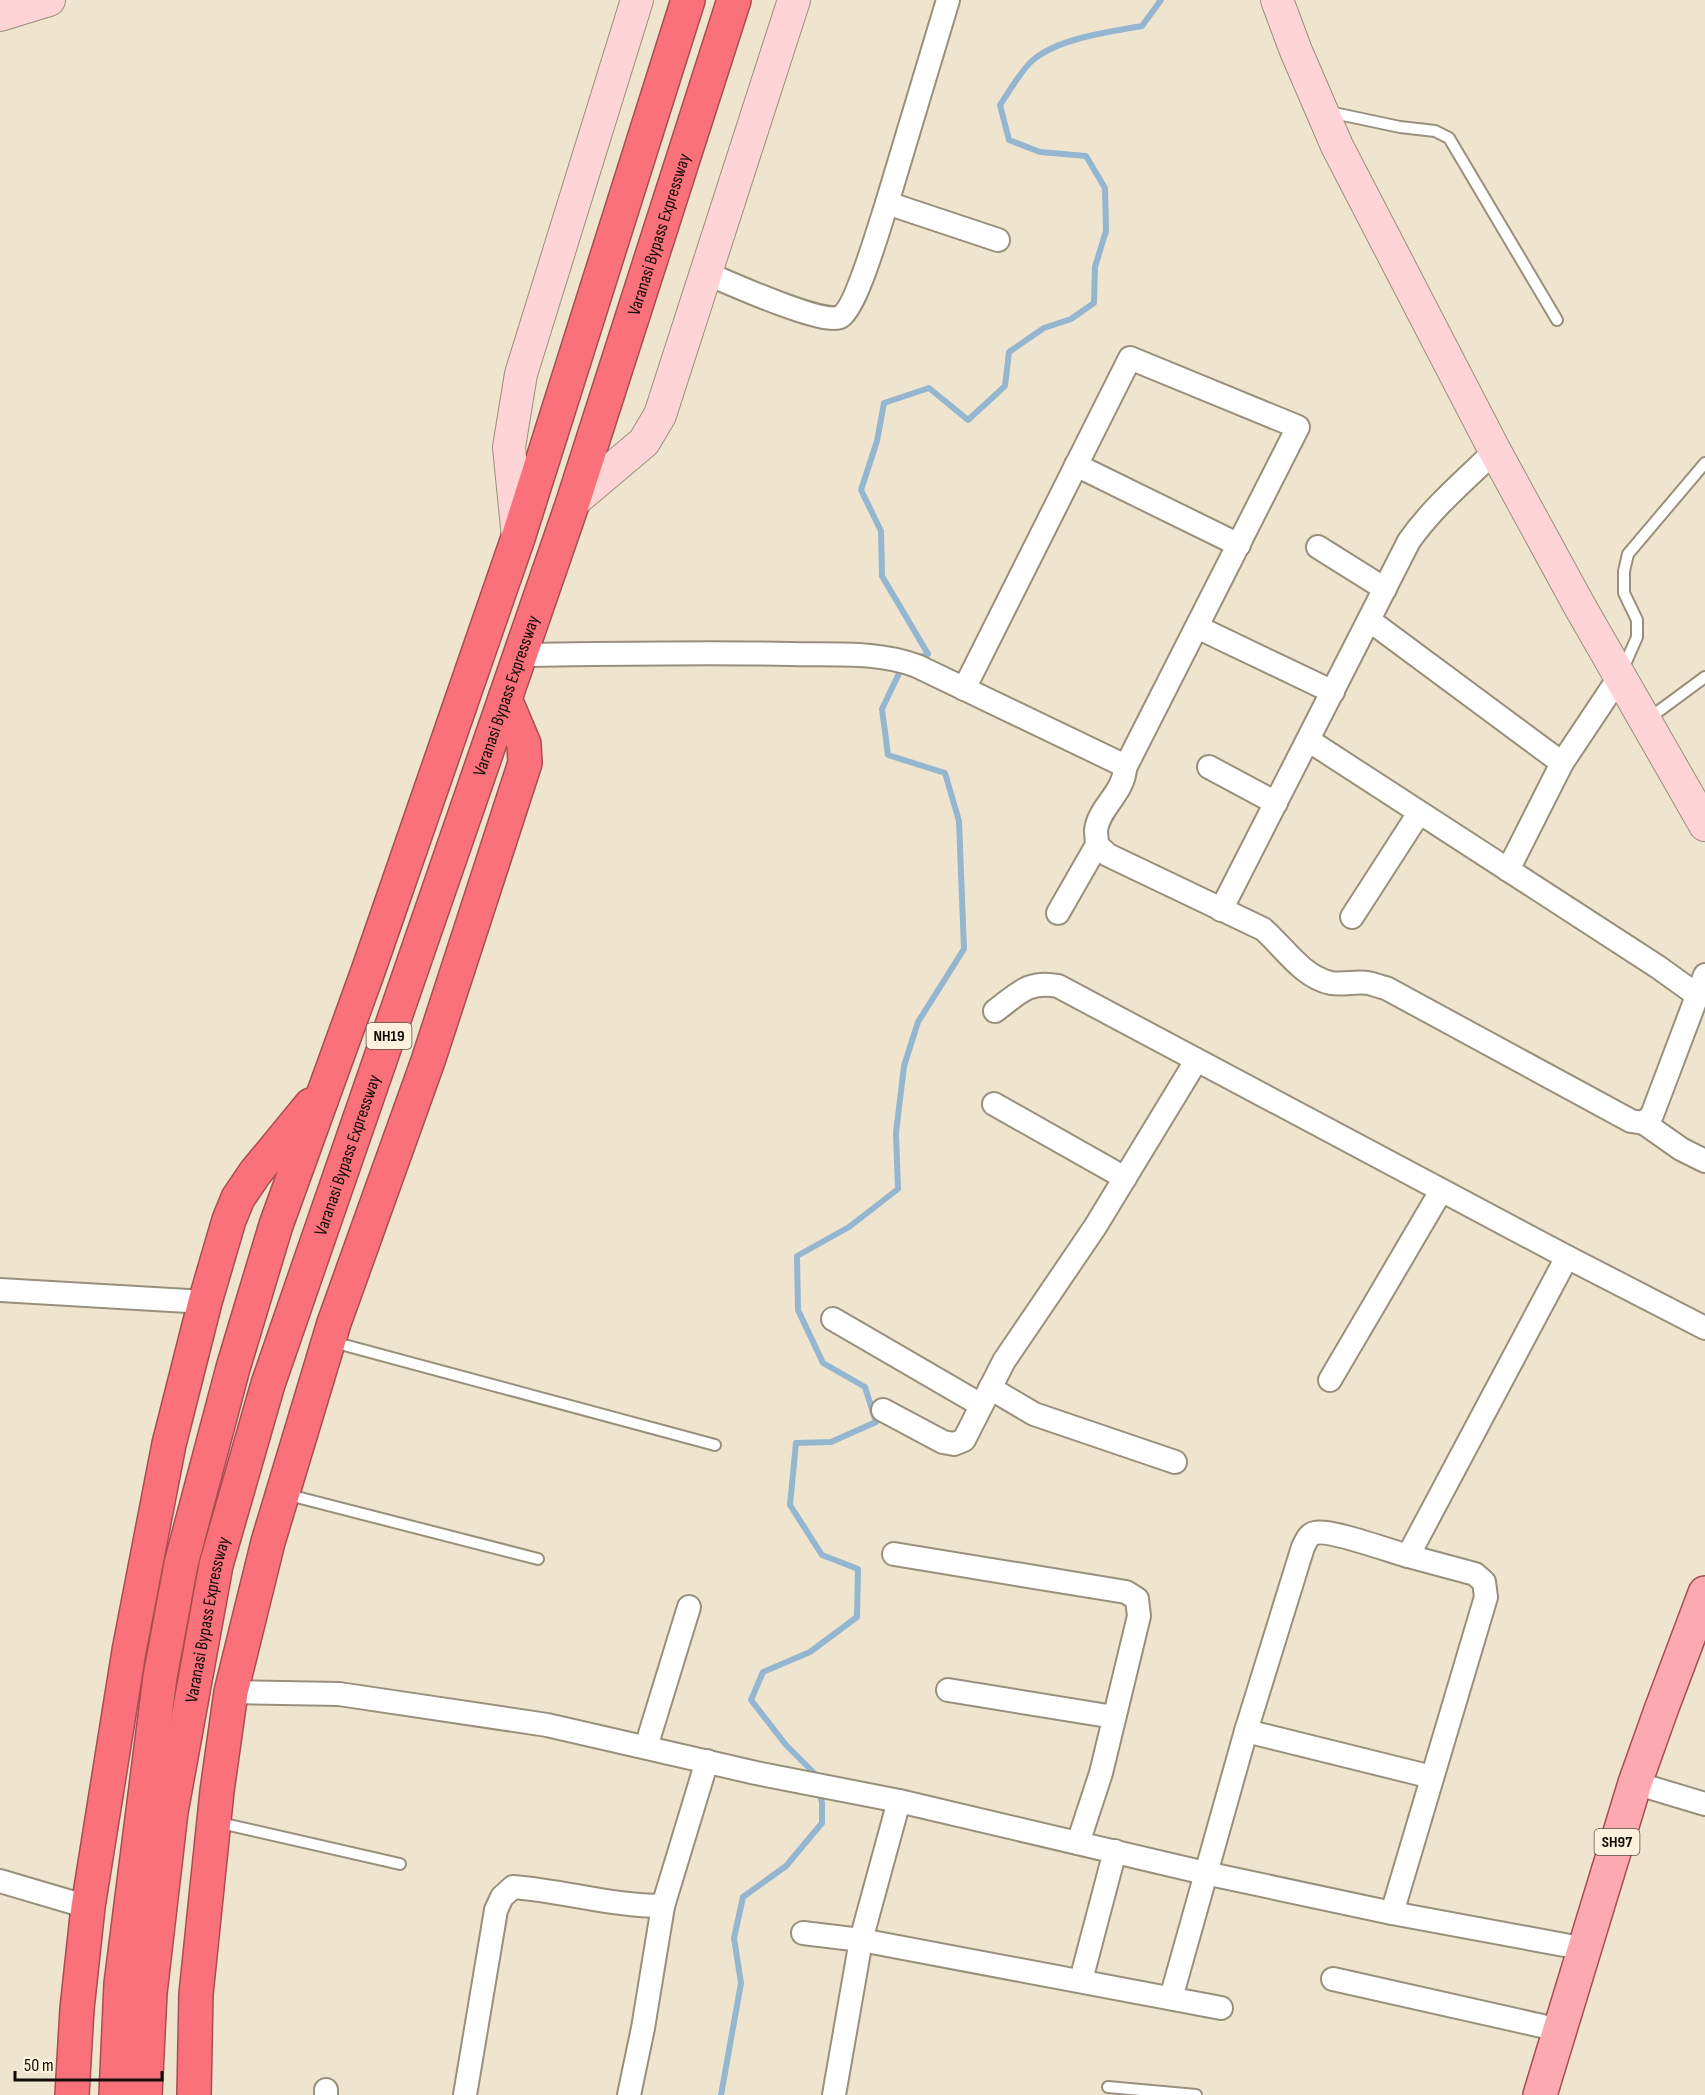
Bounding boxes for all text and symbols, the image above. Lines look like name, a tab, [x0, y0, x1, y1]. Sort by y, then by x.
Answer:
street label: Varanasi Bypass Expressway	[623, 151, 695, 318]
street label: Varanasi Bypass Expressway	[469, 613, 544, 779]
road number: NH19	[366, 1023, 412, 1049]
street label: Varanasi Bypass Expressway	[310, 1072, 385, 1238]
street label: Varanasi Bypass Expressway	[181, 1534, 234, 1704]
road number: SH97	[1594, 1829, 1640, 1855]
scale bar	[15, 2044, 162, 2082]
text: 50 m	[24, 2055, 54, 2076]

